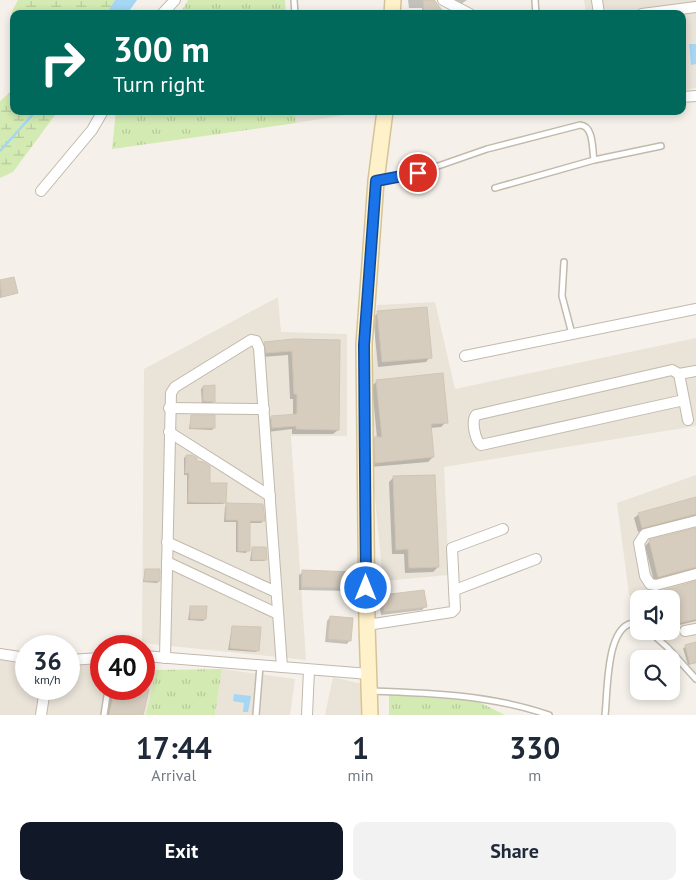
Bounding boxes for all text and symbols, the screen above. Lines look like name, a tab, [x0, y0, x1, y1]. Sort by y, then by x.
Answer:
text: 300 m	[113, 26, 210, 72]
icon: right	[30, 30, 95, 95]
text: Turn right	[113, 70, 205, 98]
pin	[397, 152, 439, 194]
icon: arrive	[404, 159, 432, 187]
position arrow	[339, 561, 391, 613]
map controls	[630, 590, 680, 700]
button: sound	[630, 590, 680, 640]
speed limit sign: 40	[90, 635, 155, 700]
text: 36	[33, 645, 62, 677]
button: search	[630, 650, 680, 700]
text: km/h	[34, 672, 61, 687]
text: 17:44	[136, 728, 212, 767]
text: 1	[352, 728, 369, 767]
text: 330	[509, 728, 560, 767]
text: Arrival	[151, 765, 196, 785]
text: min	[348, 765, 374, 785]
text: m	[528, 765, 541, 785]
button: Exit	[20, 822, 343, 880]
button: Share	[353, 822, 676, 880]

